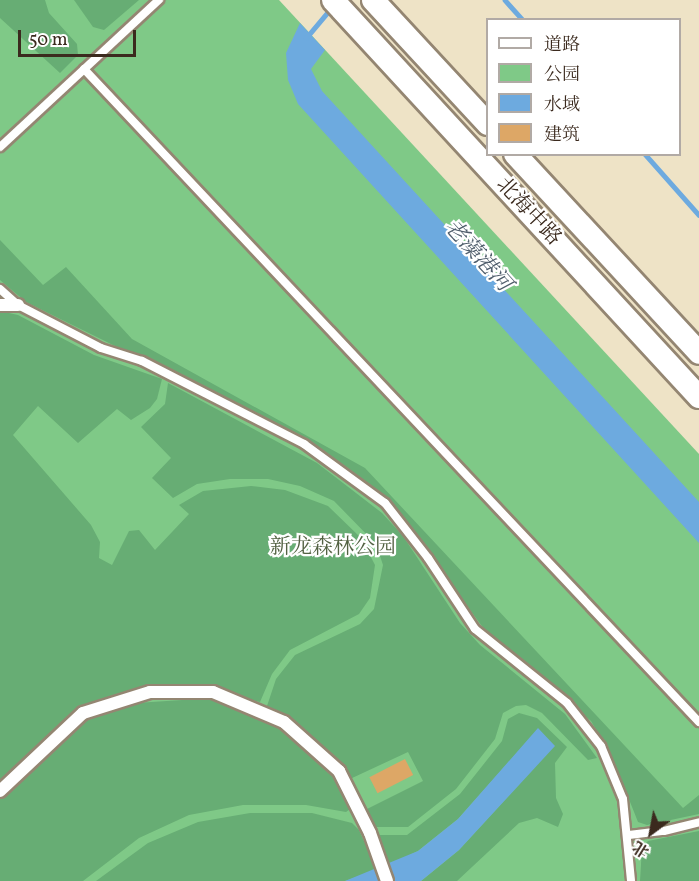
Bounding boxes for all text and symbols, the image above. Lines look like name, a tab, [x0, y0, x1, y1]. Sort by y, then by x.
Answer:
scale bar	[21, 18, 140, 56]
legend	[486, 18, 681, 156]
text: 50 m	[29, 28, 68, 53]
text: 道路	[544, 33, 580, 58]
text: 公园	[544, 63, 580, 88]
text: 水域	[544, 93, 580, 118]
text: 建筑	[544, 123, 580, 148]
street label: 北海中路	[490, 173, 566, 251]
water label: 老藻港河	[438, 214, 516, 298]
park label: 新龙森林公园	[270, 535, 396, 561]
north arrow	[621, 803, 681, 863]
text: 北	[629, 835, 654, 862]

